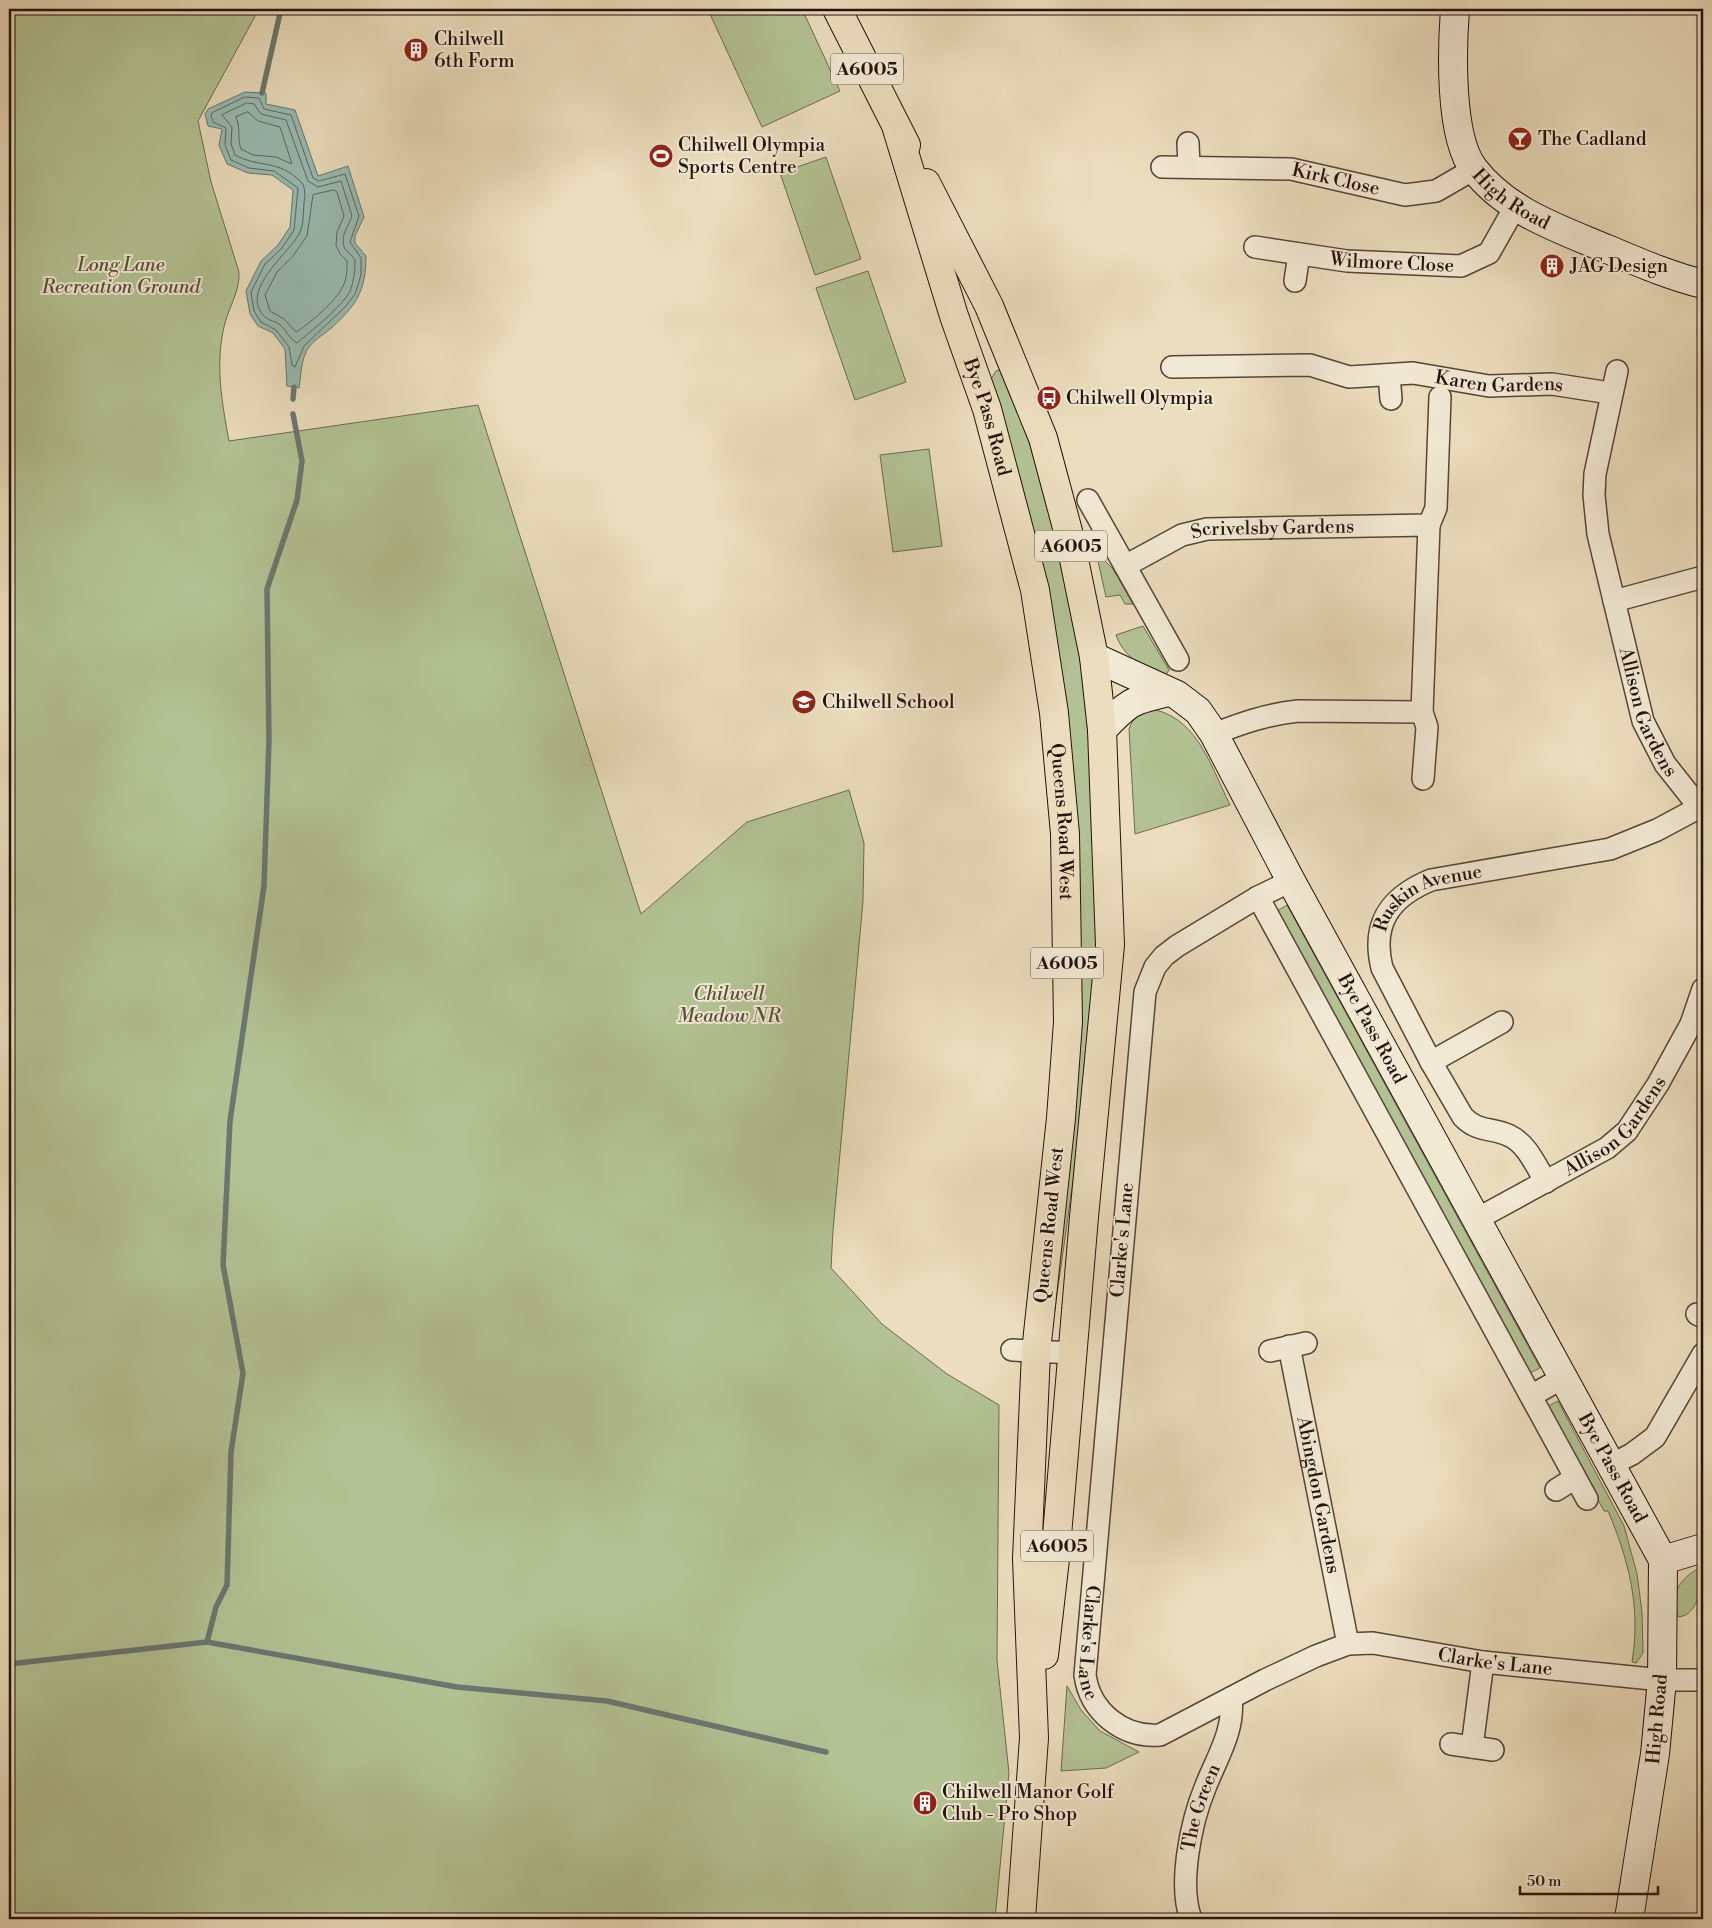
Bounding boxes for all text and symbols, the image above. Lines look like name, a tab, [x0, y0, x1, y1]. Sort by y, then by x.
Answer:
place label: Chilwell 6th Form	[434, 27, 515, 73]
building icon: Chilwell 6th Form	[403, 37, 429, 63]
road number: A6005	[831, 54, 903, 85]
bar icon: The Cadland	[1507, 126, 1533, 152]
place label: The Cadland	[1538, 127, 1647, 151]
place label: Chilwell Olympia Sports Centre	[678, 133, 826, 179]
sports icon: Chilwell Olympia Sports Centre	[648, 143, 674, 169]
street label: Kirk Close	[1290, 158, 1382, 201]
street label: High Road	[1467, 164, 1554, 235]
street label: Wilmore Close	[1327, 246, 1455, 278]
park label: Long Lane Recreation Ground	[41, 253, 202, 299]
building icon: JAG Design	[1539, 253, 1565, 279]
place label: JAG Design	[1569, 254, 1668, 278]
street label: Bye Pass Road	[958, 354, 1016, 479]
street label: Karen Gardens	[1433, 365, 1565, 398]
bus stop icon: Chilwell Olympia	[1036, 385, 1062, 411]
place label: Chilwell Olympia	[1066, 386, 1214, 410]
street label: Scrivelsby Gardens	[1188, 514, 1354, 545]
road number: A6005	[1035, 530, 1107, 562]
street label: Allison Gardens	[1614, 644, 1683, 782]
school or university icon: Chilwell School	[791, 689, 817, 715]
place label: Chilwell School	[822, 690, 955, 714]
street label: Queens Road West	[1045, 742, 1078, 901]
street label: Ruskin Avenue	[1369, 859, 1484, 935]
road number: A6005	[1031, 948, 1103, 978]
street label: Bye Pass Road	[1332, 969, 1412, 1088]
park label: Chilwell Meadow NR	[677, 982, 781, 1028]
street label: Allison Gardens	[1559, 1072, 1672, 1182]
street label: Queens Road West	[1029, 1145, 1069, 1304]
street label: Clarke's Lane	[1105, 1182, 1139, 1298]
street label: Bye Pass Road	[1572, 1408, 1652, 1527]
street label: Abingdon Gardens	[1291, 1414, 1346, 1576]
road number: A6005	[1021, 1530, 1093, 1562]
street label: Clarke's Lane	[1073, 1584, 1105, 1704]
street label: Clarke's Lane	[1436, 1642, 1554, 1681]
street label: High Road	[1641, 1673, 1673, 1765]
street label: The Green	[1176, 1760, 1226, 1853]
place label: Chilwell Manor Golf Club - Pro Shop	[942, 1780, 1115, 1826]
building icon: Chilwell Manor Golf Club - Pro Shop	[912, 1790, 938, 1816]
scale bar	[1520, 1863, 1657, 1895]
text: 50 m	[1527, 1872, 1561, 1891]

